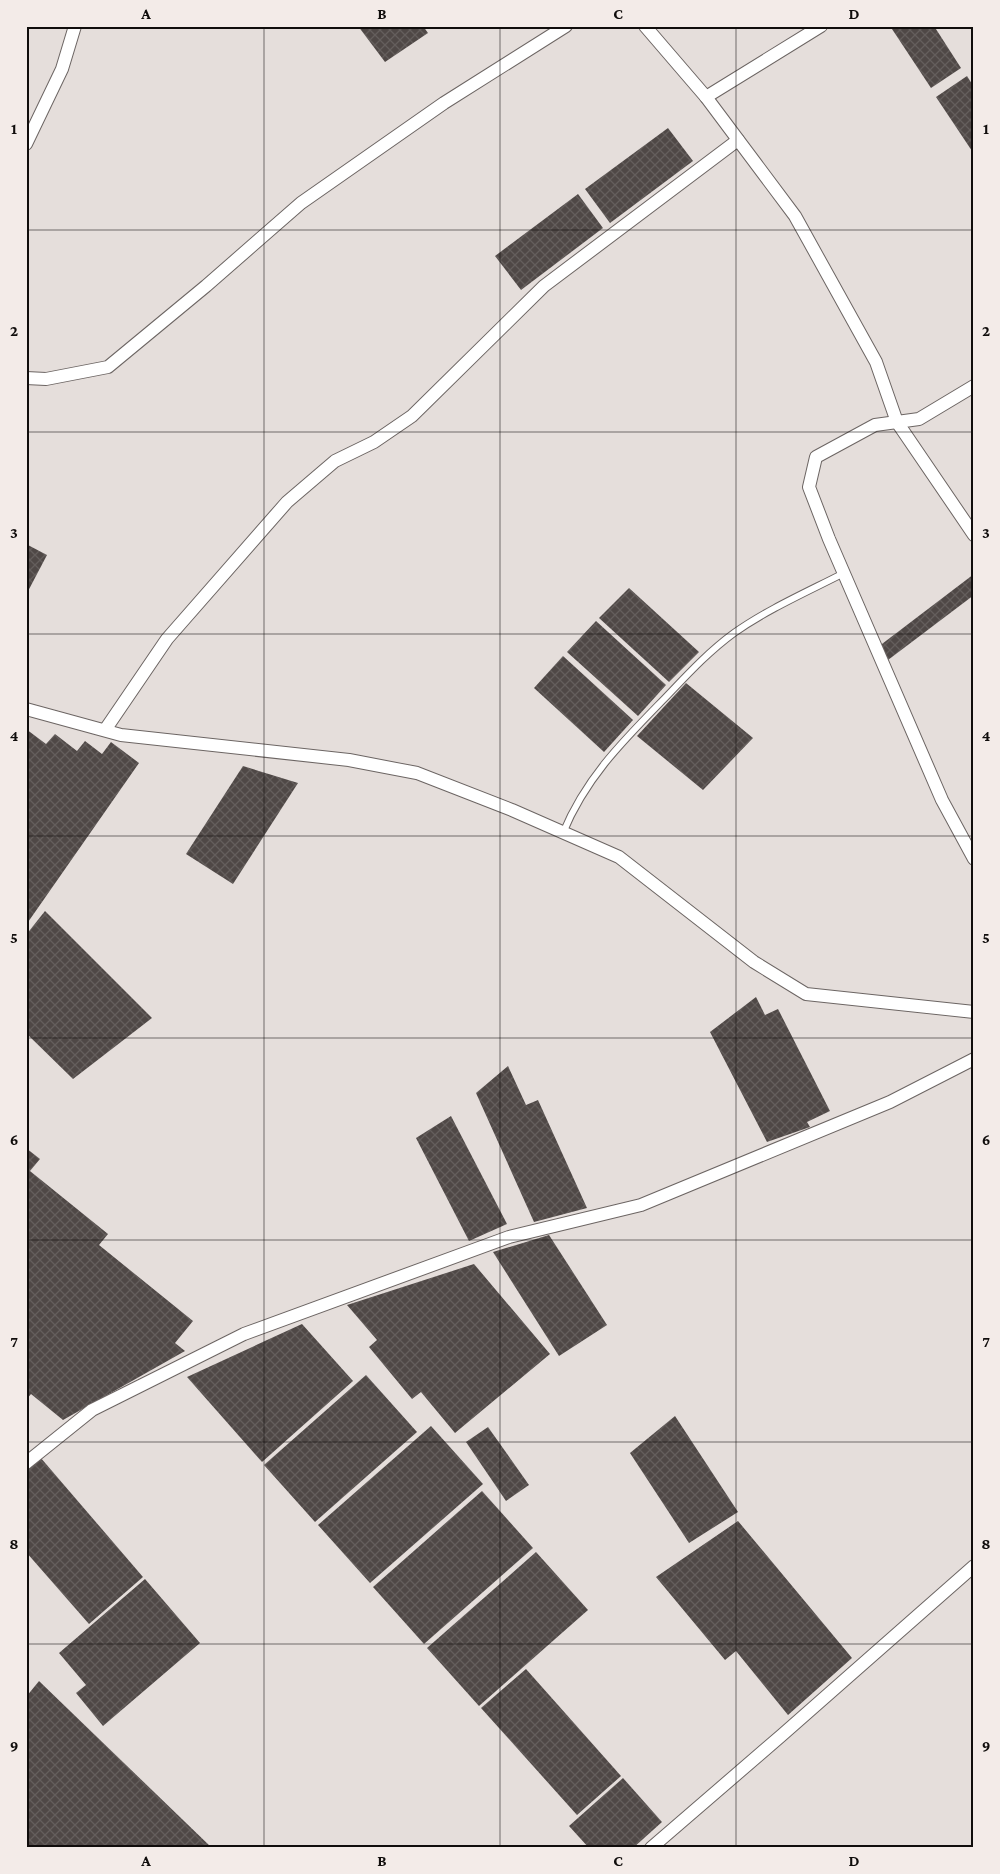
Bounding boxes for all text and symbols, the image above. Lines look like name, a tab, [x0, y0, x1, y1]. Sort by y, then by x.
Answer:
text: A	[140, 5, 151, 22]
text: B	[377, 5, 387, 22]
text: C	[613, 5, 623, 22]
text: D	[848, 5, 860, 22]
text: 1	[11, 120, 17, 137]
text: 1	[983, 120, 989, 137]
text: 2	[10, 322, 18, 339]
text: 2	[982, 322, 990, 339]
text: 3	[10, 524, 18, 541]
text: 3	[982, 524, 990, 541]
text: 4	[10, 727, 19, 744]
text: 4	[982, 727, 991, 744]
text: 5	[10, 929, 18, 946]
text: 5	[982, 929, 990, 946]
text: 6	[10, 1131, 18, 1148]
text: 6	[982, 1131, 990, 1148]
text: 7	[10, 1333, 18, 1350]
text: 7	[982, 1333, 990, 1350]
text: 8	[9, 1535, 19, 1552]
text: 8	[981, 1535, 991, 1552]
text: 9	[10, 1737, 18, 1754]
text: 9	[982, 1737, 990, 1754]
text: A	[140, 1852, 151, 1869]
text: B	[377, 1852, 387, 1869]
text: C	[613, 1852, 623, 1869]
text: D	[848, 1852, 860, 1869]

